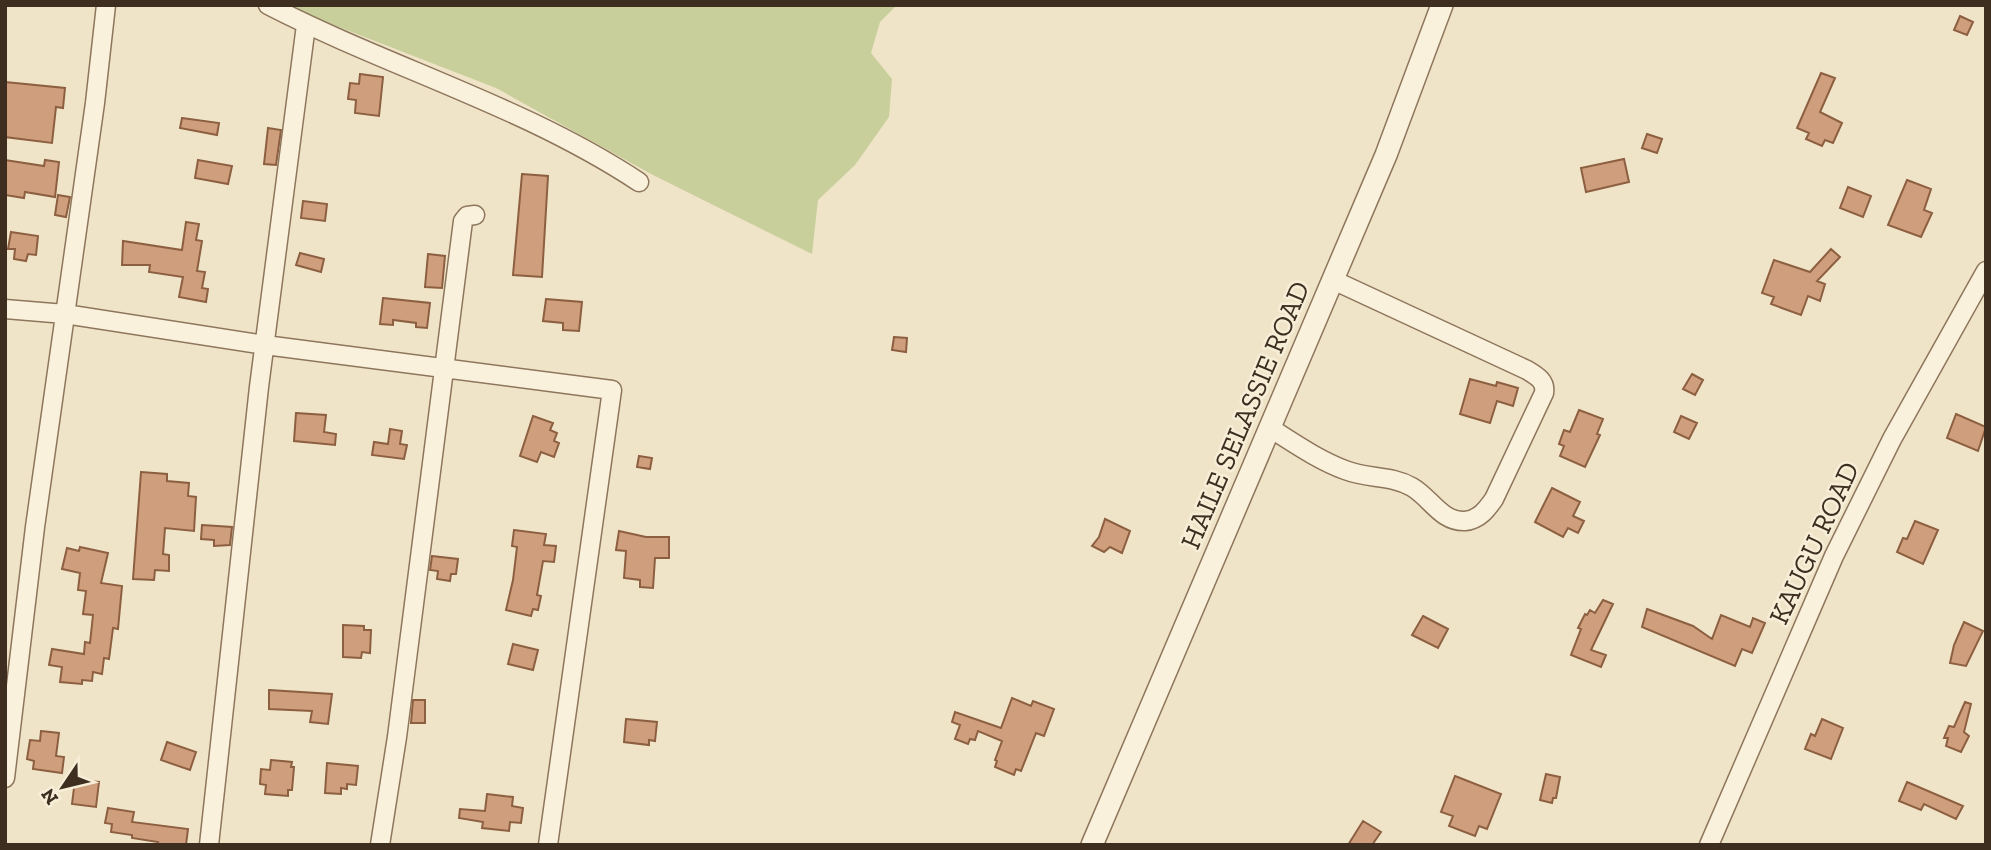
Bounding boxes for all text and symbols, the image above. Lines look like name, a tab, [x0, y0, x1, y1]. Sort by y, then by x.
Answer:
street label: HAILE SELASSIE ROAD	[1174, 276, 1316, 554]
street label: KAUGU ROAD	[1762, 457, 1866, 629]
north arrow	[28, 752, 98, 822]
text: N	[36, 784, 63, 809]

